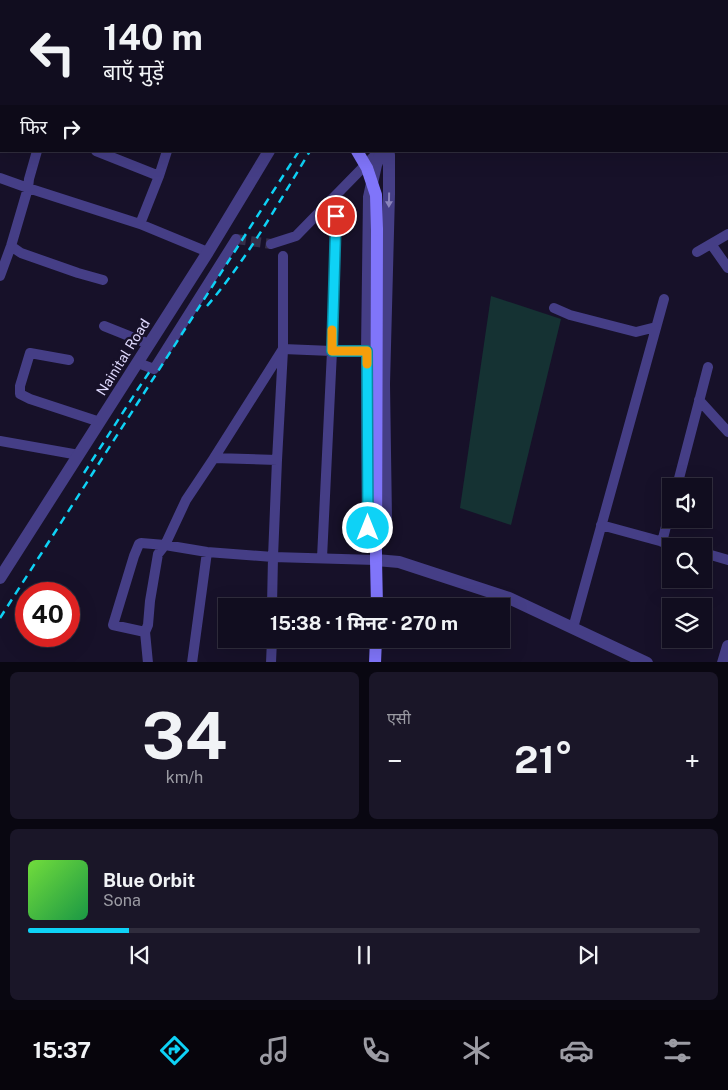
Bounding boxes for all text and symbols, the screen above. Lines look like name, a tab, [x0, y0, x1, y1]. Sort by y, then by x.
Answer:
text: 140 m	[103, 17, 203, 58]
icon: left	[20, 20, 85, 85]
text: बाएँ मुड़ें	[103, 59, 164, 85]
icon: right	[57, 115, 85, 143]
text: फिर	[20, 116, 47, 138]
one-way arrow	[385, 192, 393, 208]
pin	[315, 195, 357, 237]
icon: arrive	[322, 202, 350, 230]
street label: Nainital Road	[93, 316, 153, 398]
map controls	[662, 478, 712, 648]
button: sound	[662, 478, 712, 528]
position arrow	[341, 501, 393, 553]
button: search	[662, 538, 712, 588]
speed limit sign: 40	[15, 582, 80, 647]
button: layers	[662, 598, 712, 648]
text: 15:38 · 1 मिनट · 270 m	[270, 612, 458, 634]
text: 34	[142, 697, 227, 774]
text: एसी	[387, 709, 411, 728]
text: 21°	[514, 737, 573, 782]
text: −	[387, 744, 403, 777]
text: +	[684, 744, 700, 777]
text: km/h	[166, 768, 203, 787]
text: Blue Orbit	[103, 869, 195, 891]
text: Sona	[103, 891, 141, 910]
icon: previous	[126, 941, 154, 969]
icon: pause	[350, 941, 378, 969]
icon: next	[574, 941, 602, 969]
icon: directions	[157, 1033, 192, 1068]
icon: music	[257, 1033, 292, 1068]
icon: phone	[358, 1033, 393, 1068]
icon: climate	[459, 1033, 494, 1068]
icon: car	[559, 1033, 594, 1068]
icon: filters	[660, 1033, 695, 1068]
text: 15:37	[33, 1037, 91, 1063]

